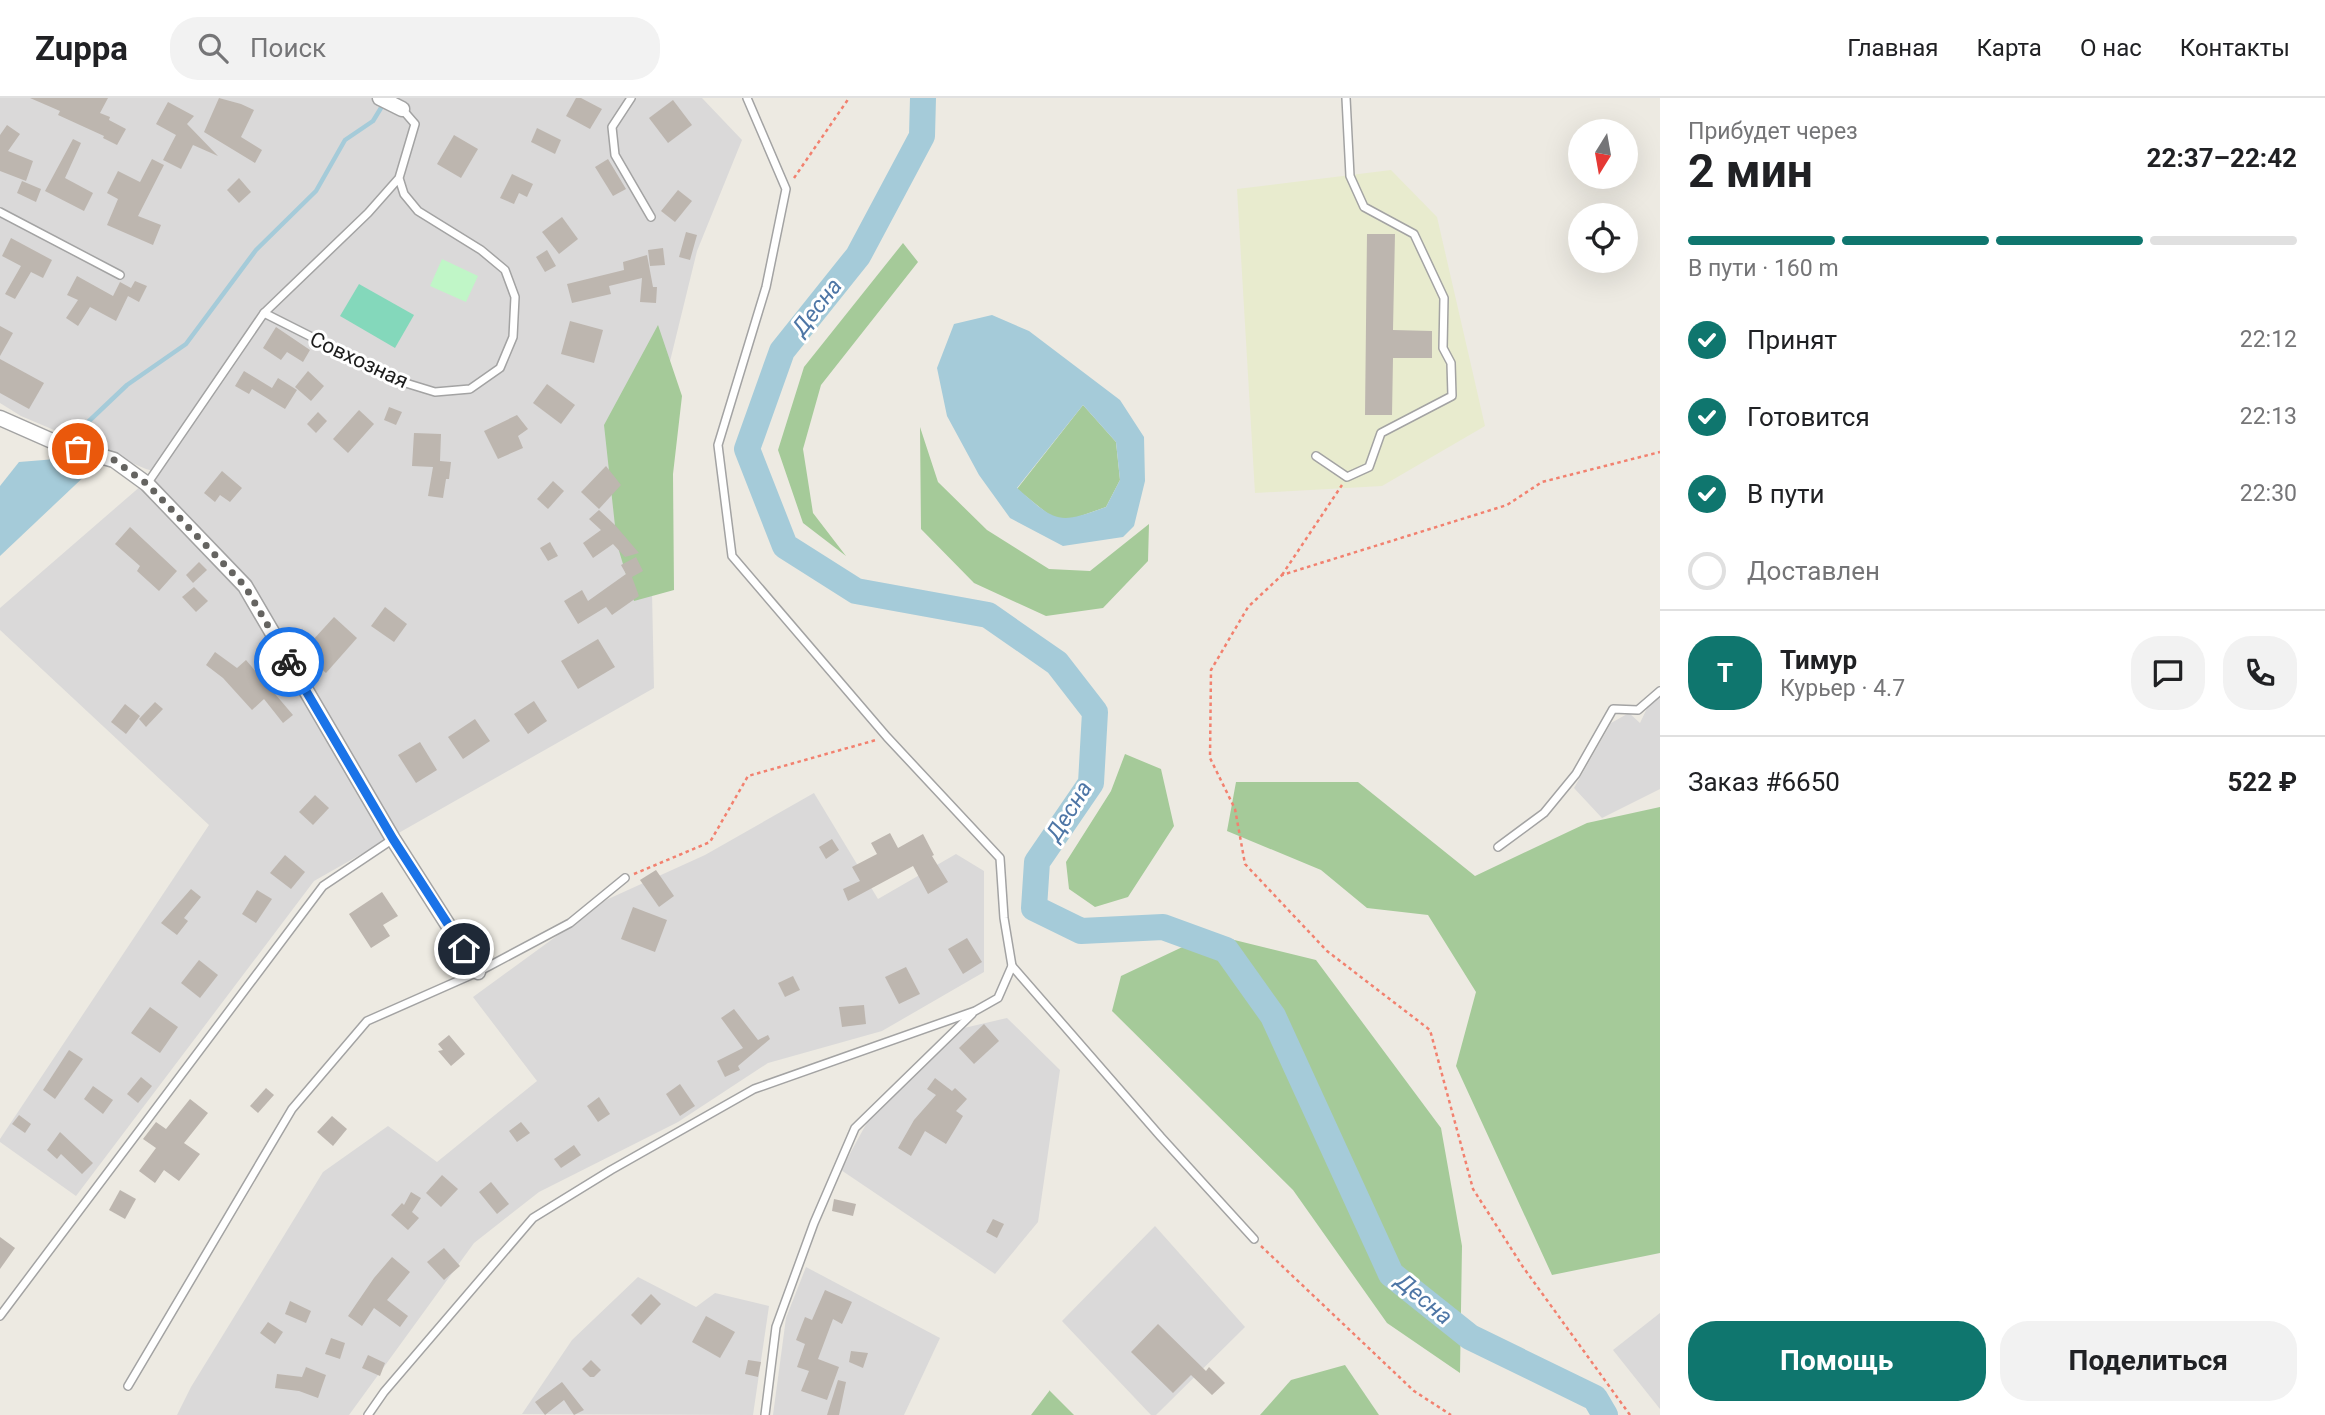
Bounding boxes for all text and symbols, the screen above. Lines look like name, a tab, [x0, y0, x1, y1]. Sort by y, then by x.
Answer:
search box	[170, 17, 660, 80]
text: Zuppa	[35, 29, 128, 68]
icon: search	[194, 29, 232, 67]
text: Поиск	[250, 33, 326, 63]
text: Главная	[1847, 34, 1938, 62]
text: Карта	[1976, 34, 2042, 62]
text: О нас	[2080, 34, 2142, 62]
text: Контакты	[2180, 34, 2290, 62]
text: Прибудет через	[1688, 118, 1858, 145]
north arrow	[1568, 119, 1638, 189]
map controls	[1568, 119, 1638, 273]
text: 22:37–22:42	[2147, 143, 2297, 173]
text: 2 мин	[1688, 144, 1813, 198]
button: locate	[1568, 203, 1638, 273]
text: В пути · 160 m	[1688, 255, 1839, 282]
water label: Десна	[785, 273, 848, 343]
icon: check	[1688, 321, 1726, 359]
text: Принят	[1747, 325, 1837, 355]
text: 22:12	[2240, 326, 2297, 353]
street label: Совхозная	[306, 327, 412, 393]
icon: check	[1688, 398, 1726, 436]
text: Готовится	[1747, 402, 1870, 432]
text: 22:13	[2240, 403, 2297, 430]
pin	[48, 419, 108, 479]
icon: bag	[59, 430, 97, 468]
icon: check	[1688, 475, 1726, 513]
text: В пути	[1747, 479, 1824, 509]
text: 22:30	[2240, 480, 2297, 507]
text: Доставлен	[1747, 556, 1880, 586]
courier	[254, 627, 324, 697]
button: chat	[2131, 636, 2205, 710]
button: phone	[2223, 636, 2297, 710]
icon: bike	[270, 643, 308, 681]
text: Тимур	[1780, 645, 1857, 675]
text: Т	[1717, 658, 1733, 688]
text: Курьер · 4.7	[1780, 675, 1905, 702]
text: Заказ #6650	[1688, 767, 1840, 797]
text: 522 ₽	[2227, 767, 2297, 797]
water label: Десна	[1039, 776, 1098, 848]
pin	[434, 919, 494, 979]
icon: home	[445, 930, 483, 968]
water label: Десна	[1389, 1266, 1458, 1330]
button: Помощь	[1688, 1321, 1986, 1401]
button: Поделиться	[2000, 1321, 2297, 1401]

